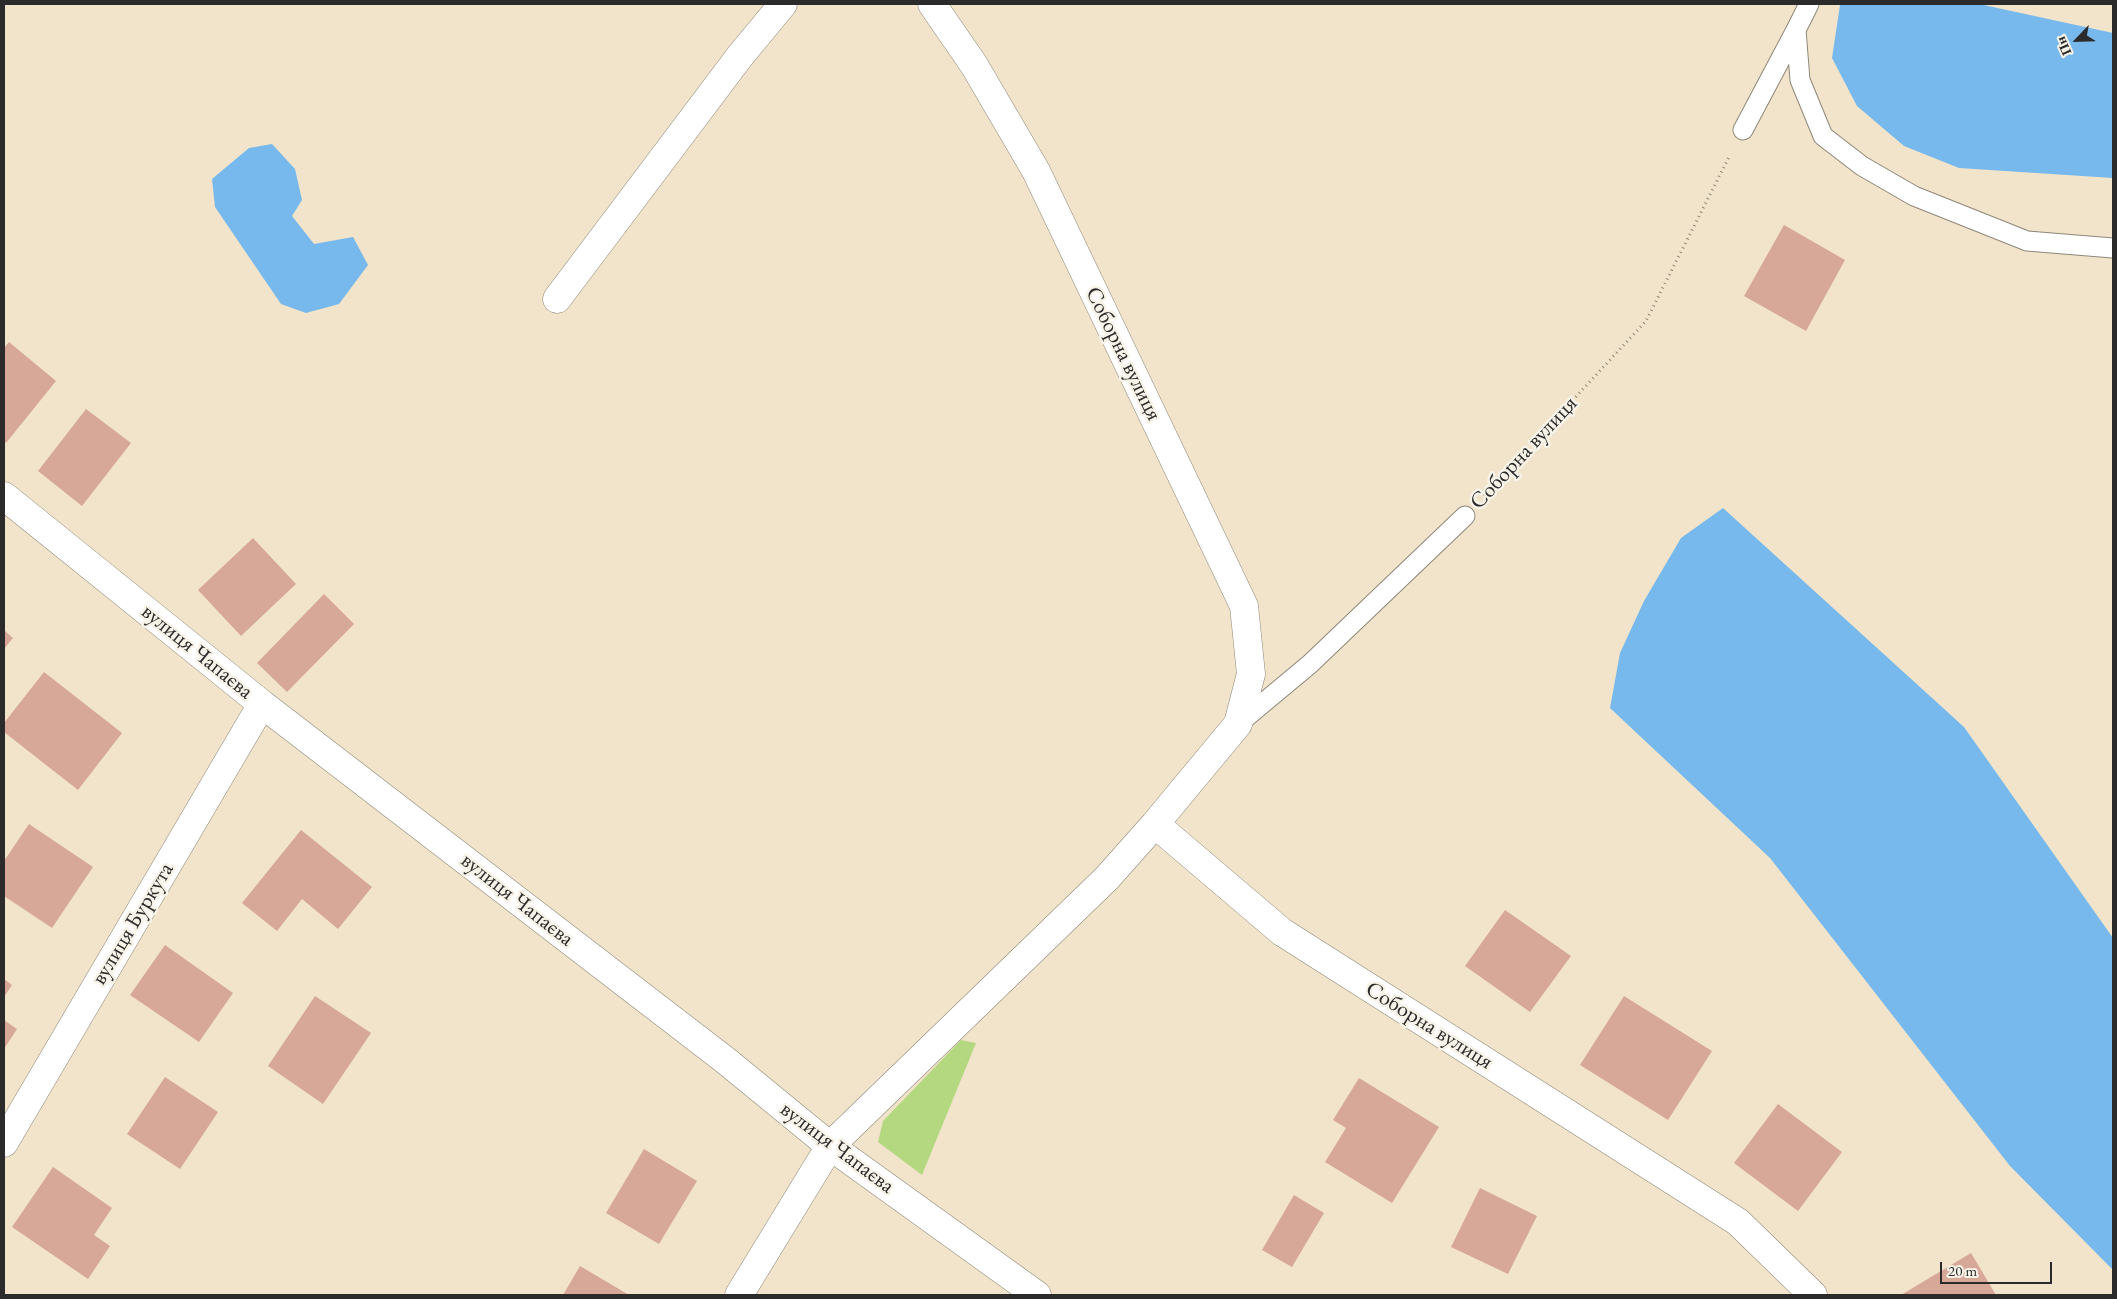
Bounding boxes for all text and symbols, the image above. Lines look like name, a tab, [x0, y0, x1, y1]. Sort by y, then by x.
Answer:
north arrow	[2052, 15, 2102, 65]
text: Пн	[2051, 34, 2075, 59]
street label: Соборна вулиця	[1079, 283, 1167, 425]
street label: Соборна вулиця	[1465, 391, 1583, 515]
street label: вулиця Чапаєва	[136, 599, 258, 705]
street label: вулиця Чапаєва	[455, 848, 579, 952]
street label: вулиця Буркута	[86, 858, 180, 990]
street label: Соборна вулиця	[1360, 976, 1498, 1076]
street label: вулиця Чапаєва	[775, 1096, 899, 1200]
scale bar	[1942, 1252, 2054, 1284]
text: 20 m	[1948, 1261, 1977, 1280]

